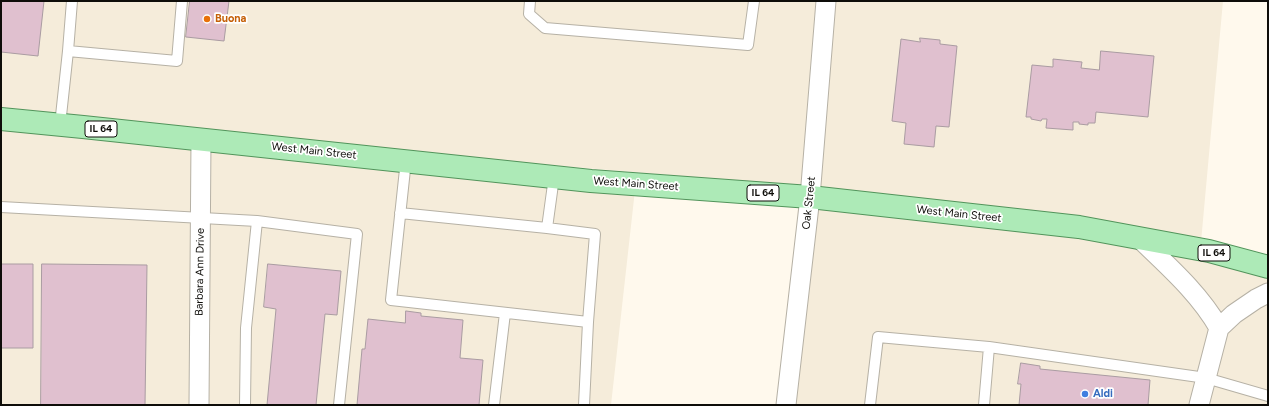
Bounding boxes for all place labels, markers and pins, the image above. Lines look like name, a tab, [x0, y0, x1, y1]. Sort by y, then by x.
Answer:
place label: Buona	[215, 12, 246, 26]
marker: Buona	[202, 14, 212, 24]
place label: Aldi	[1093, 387, 1113, 401]
marker: Aldi	[1080, 389, 1090, 399]

